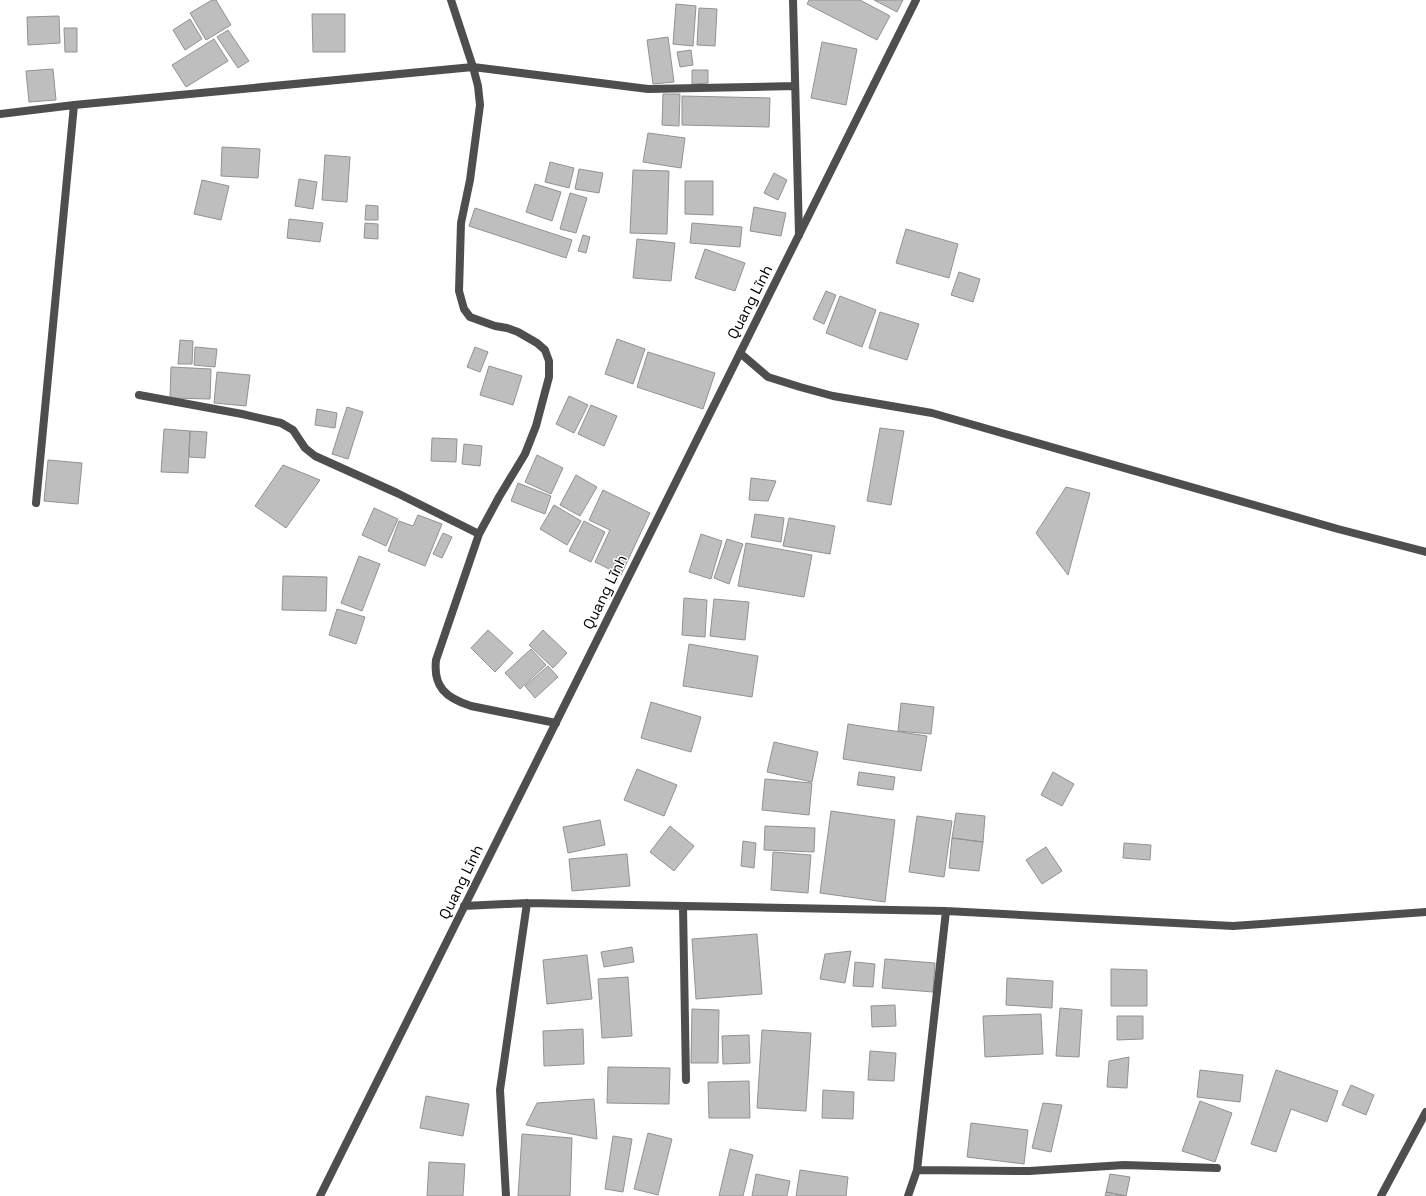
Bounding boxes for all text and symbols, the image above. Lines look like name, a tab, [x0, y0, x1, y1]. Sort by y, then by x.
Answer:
street label: Quang Lĩnh	[723, 261, 776, 342]
street label: Quang Lĩnh	[578, 551, 631, 632]
street label: Quang Lĩnh	[434, 841, 487, 922]

